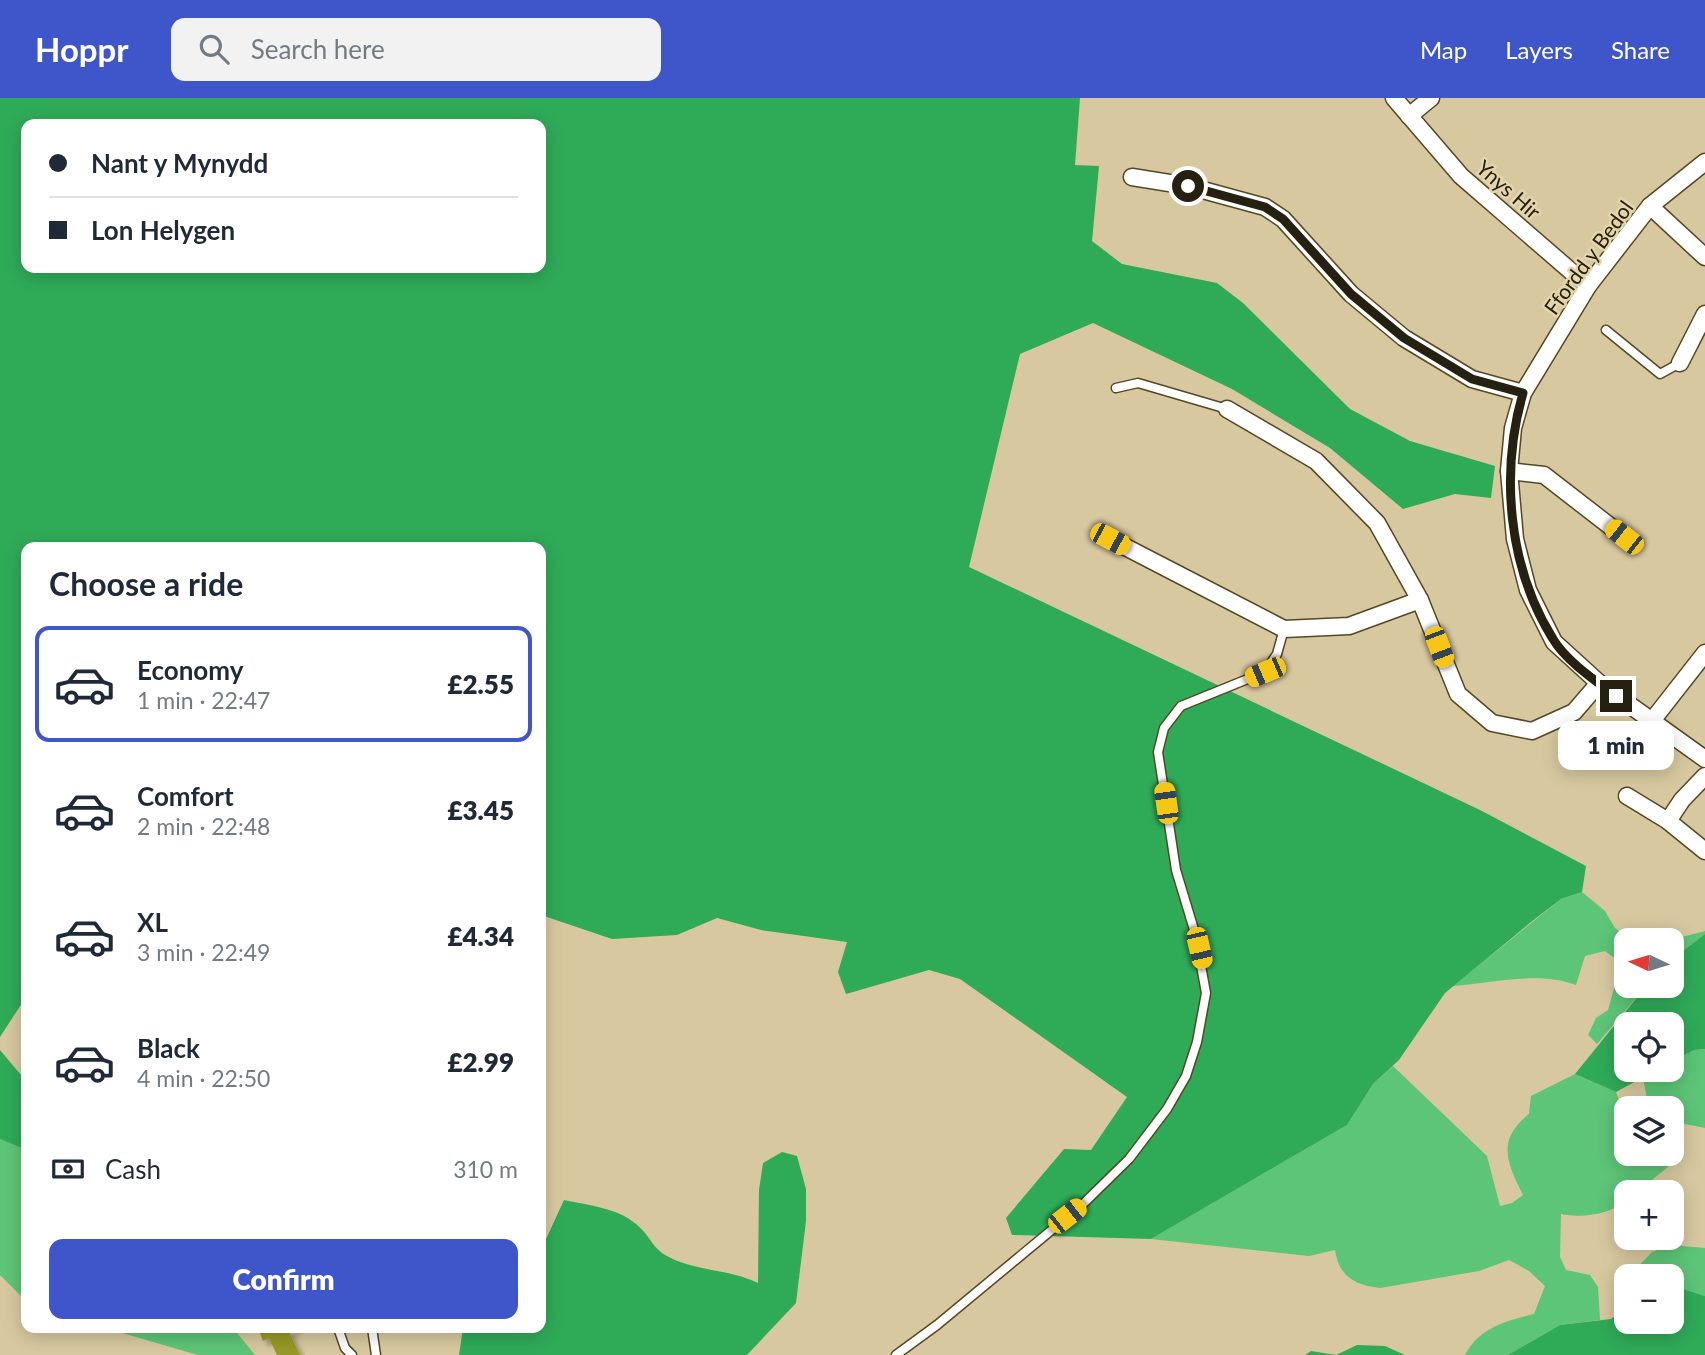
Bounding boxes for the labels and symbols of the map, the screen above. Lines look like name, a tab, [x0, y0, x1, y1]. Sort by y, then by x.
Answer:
street label: Ynys Hir	[1472, 154, 1546, 224]
route start	[1172, 170, 1204, 202]
street label: Ffordd y Bedol	[1538, 195, 1638, 319]
car	[1601, 516, 1648, 558]
car	[1087, 520, 1134, 558]
car	[1422, 624, 1457, 670]
car	[1242, 654, 1289, 690]
route end	[1600, 680, 1632, 712]
callout: 1 min	[1558, 720, 1674, 770]
car	[1153, 781, 1180, 825]
car	[1185, 925, 1214, 971]
north arrow	[1614, 928, 1684, 998]
car	[1044, 1195, 1091, 1237]

